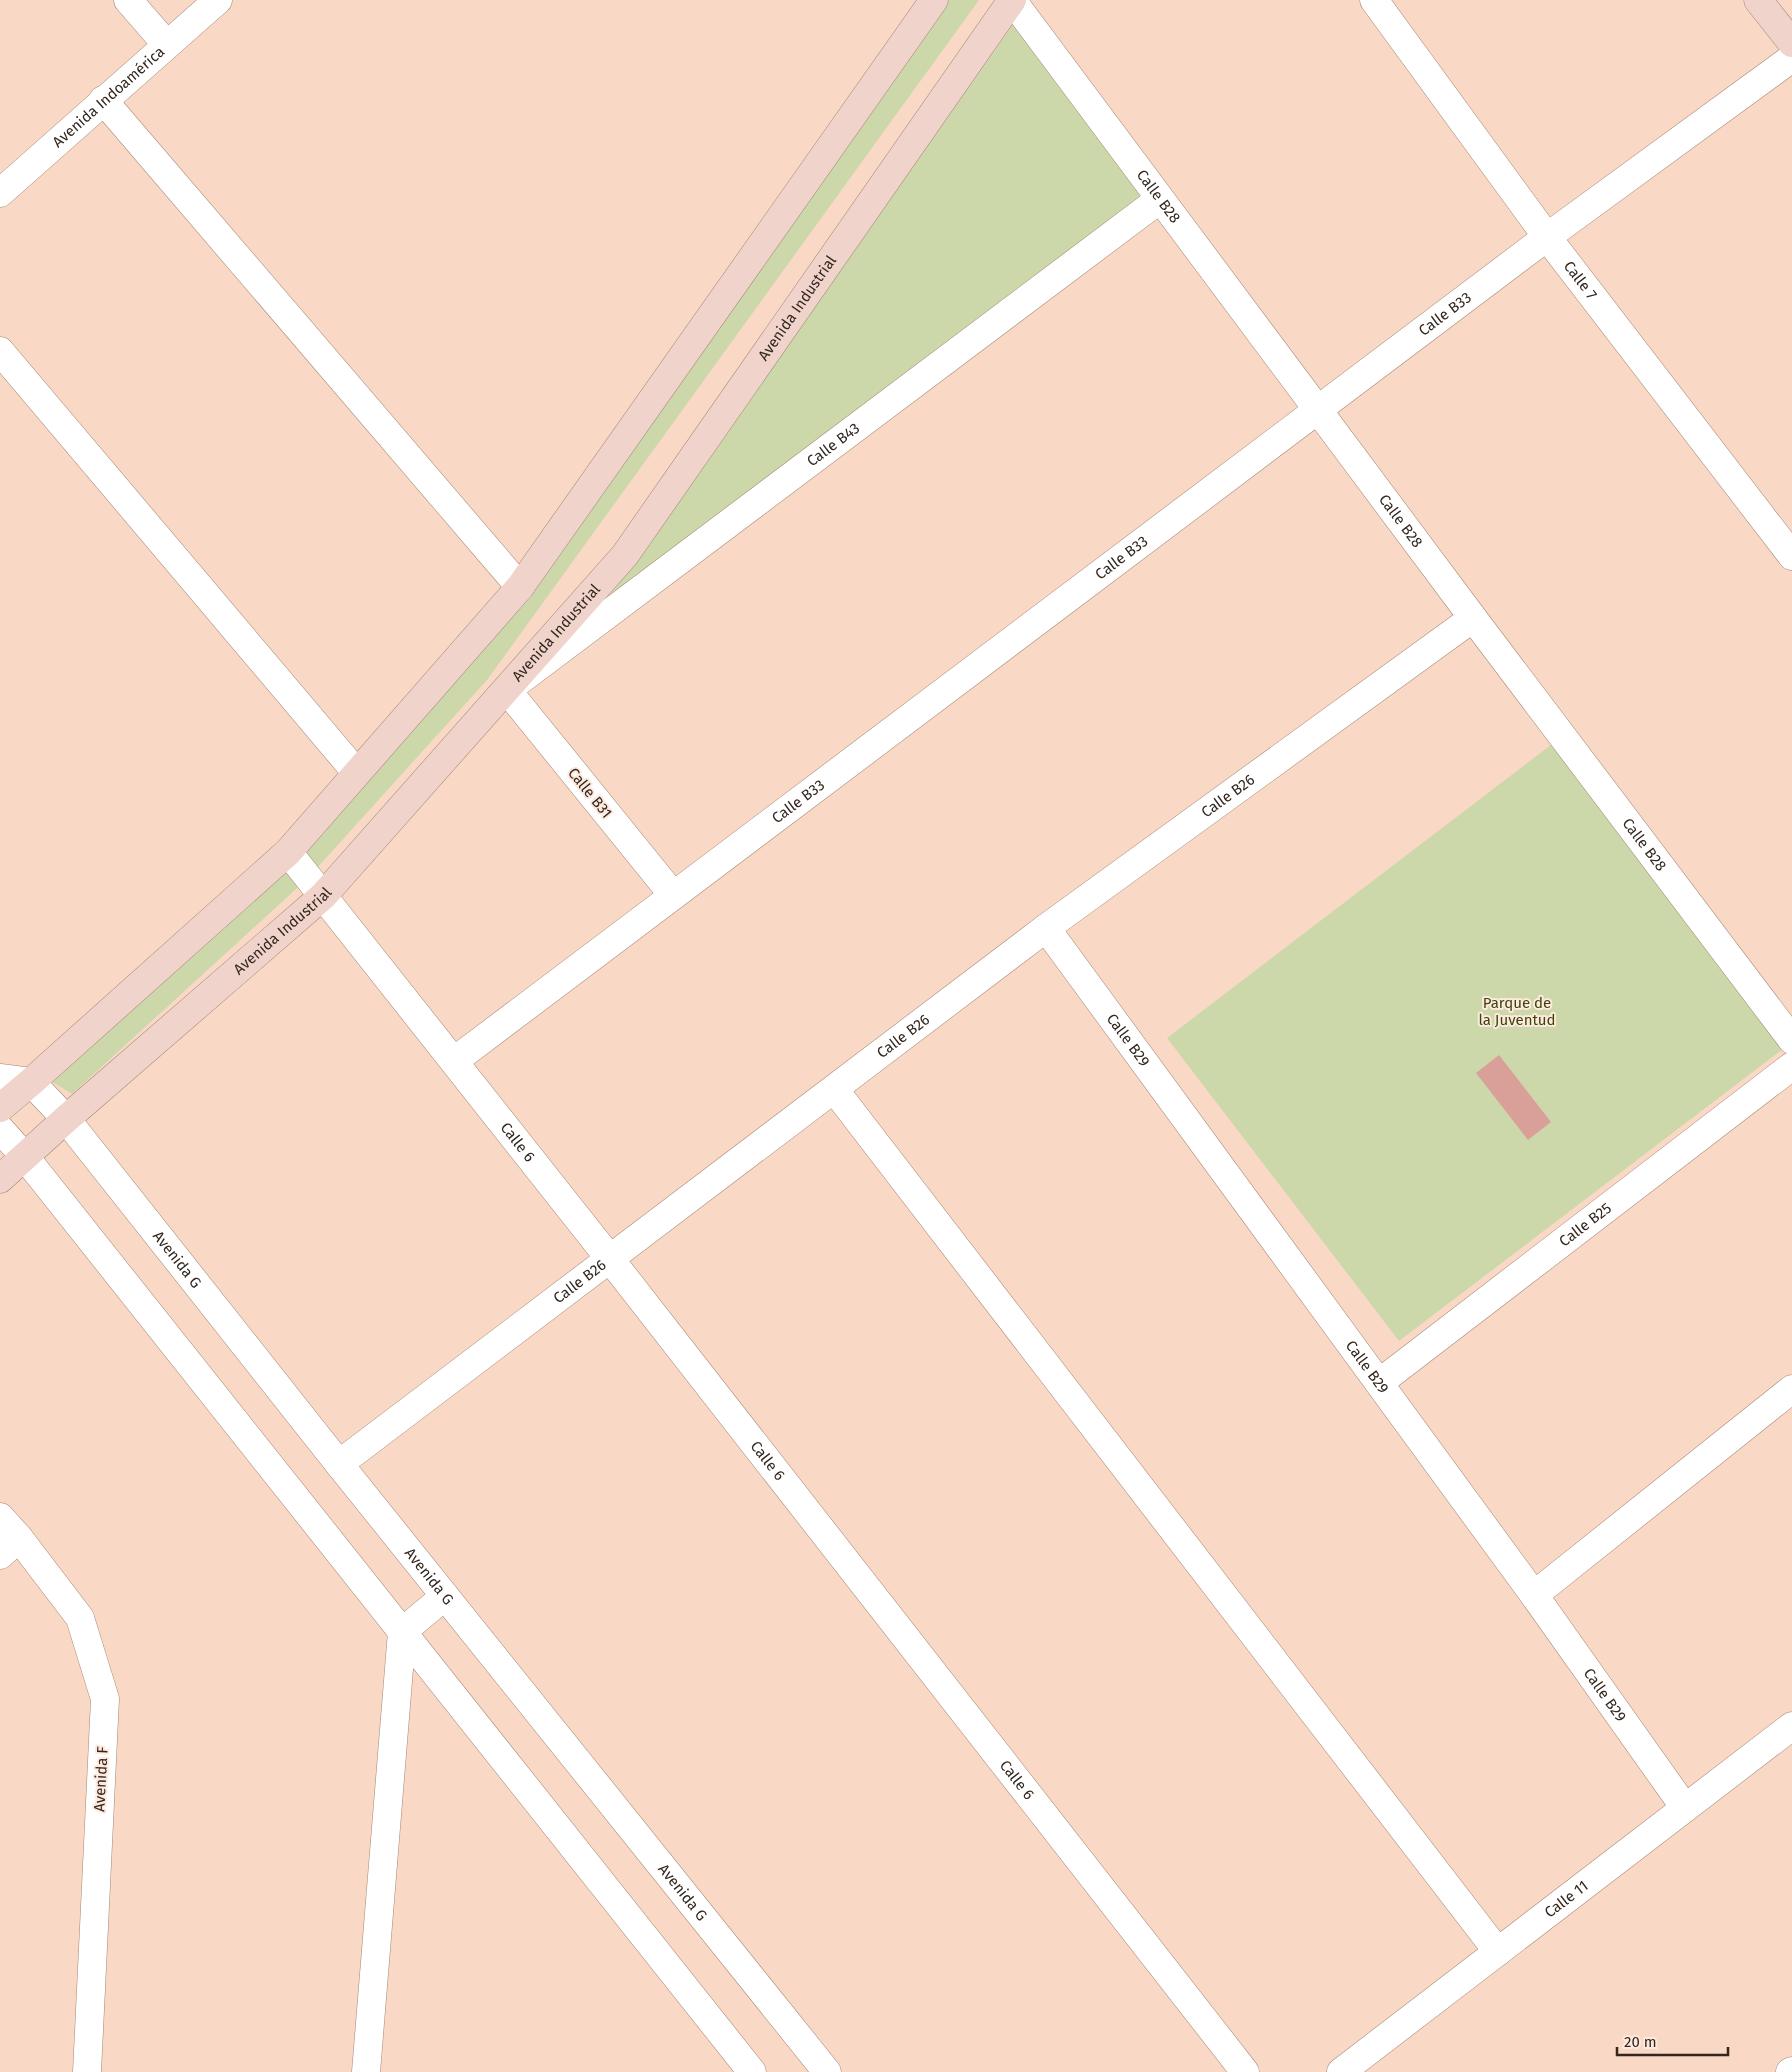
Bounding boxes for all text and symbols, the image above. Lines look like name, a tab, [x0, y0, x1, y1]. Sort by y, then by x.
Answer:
street label: Avenida Indoamérica	[49, 43, 168, 151]
street label: Calle B28	[1133, 166, 1184, 227]
street label: Avenida Industrial	[754, 252, 840, 364]
street label: Calle 7	[1560, 257, 1601, 303]
street label: Calle B33	[1415, 288, 1475, 340]
street label: Calle B43	[803, 419, 863, 470]
street label: Calle B28	[1375, 491, 1426, 551]
street label: Calle B33	[1092, 532, 1151, 583]
street label: Avenida Industrial	[508, 580, 604, 685]
street label: Calle B31	[564, 764, 616, 822]
street label: Calle B26	[1198, 771, 1258, 821]
street label: Calle B33	[768, 776, 828, 827]
street label: Calle B28	[1618, 814, 1670, 875]
street label: Avenida Industrial	[230, 883, 336, 979]
park label: Parque de la Juventud	[1478, 994, 1556, 1029]
street label: Calle B29	[1103, 1010, 1153, 1070]
street label: Calle B26	[873, 1011, 933, 1062]
street label: Calle 6	[496, 1119, 539, 1165]
street label: Calle B25	[1556, 1199, 1615, 1250]
street label: Avenida G	[149, 1227, 205, 1292]
street label: Calle B26	[550, 1256, 610, 1307]
street label: Calle B29	[1342, 1337, 1393, 1397]
street label: Calle 6	[747, 1437, 789, 1484]
street label: Avenida G	[401, 1544, 457, 1608]
street label: Calle B29	[1580, 1665, 1630, 1725]
street label: Avenida F	[90, 1746, 112, 1812]
street label: Calle 6	[996, 1757, 1038, 1803]
street label: Avenida G	[654, 1860, 711, 1924]
street label: Calle 11	[1541, 1877, 1592, 1921]
scale bar	[1617, 2024, 1728, 2056]
text: 20 m	[1624, 2033, 1657, 2051]

